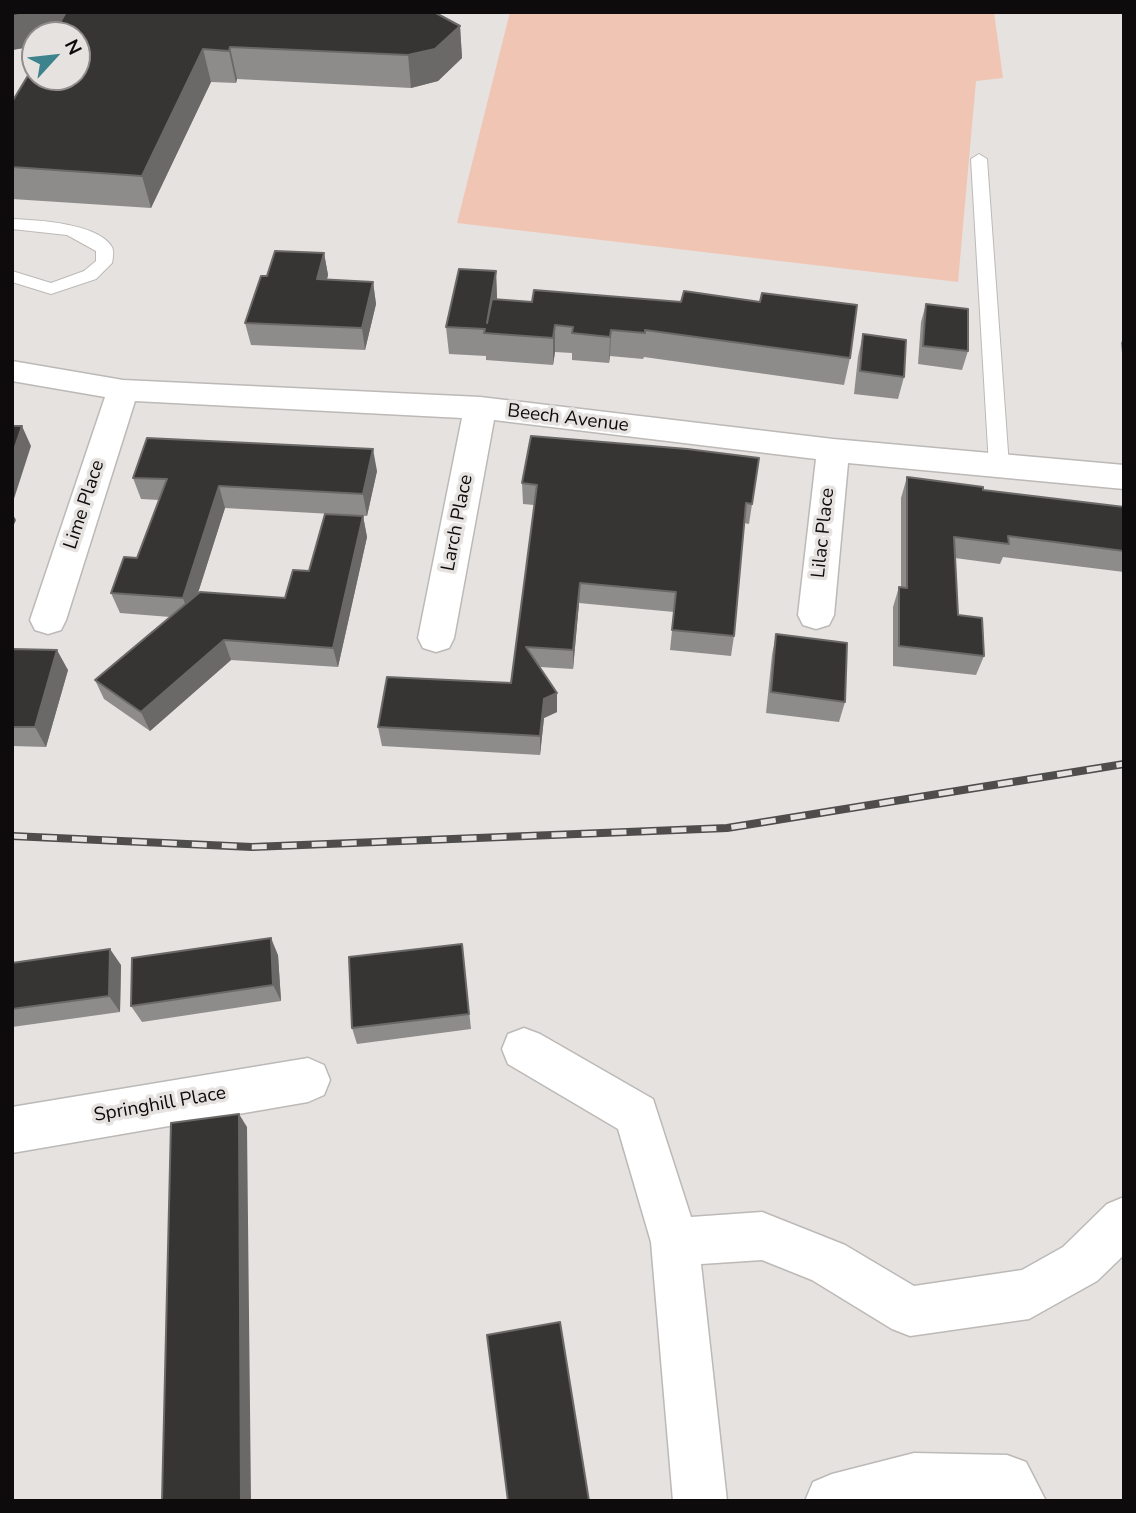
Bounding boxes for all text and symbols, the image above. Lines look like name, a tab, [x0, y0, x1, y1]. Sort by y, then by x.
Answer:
north arrow	[21, 21, 91, 91]
text: N	[58, 35, 88, 60]
street label: Beech Avenue	[506, 400, 630, 438]
street label: Lime Place	[60, 458, 110, 552]
street label: Larch Place	[437, 473, 479, 573]
street label: Lilac Place	[808, 487, 840, 579]
street label: Springhill Place	[92, 1082, 228, 1128]

